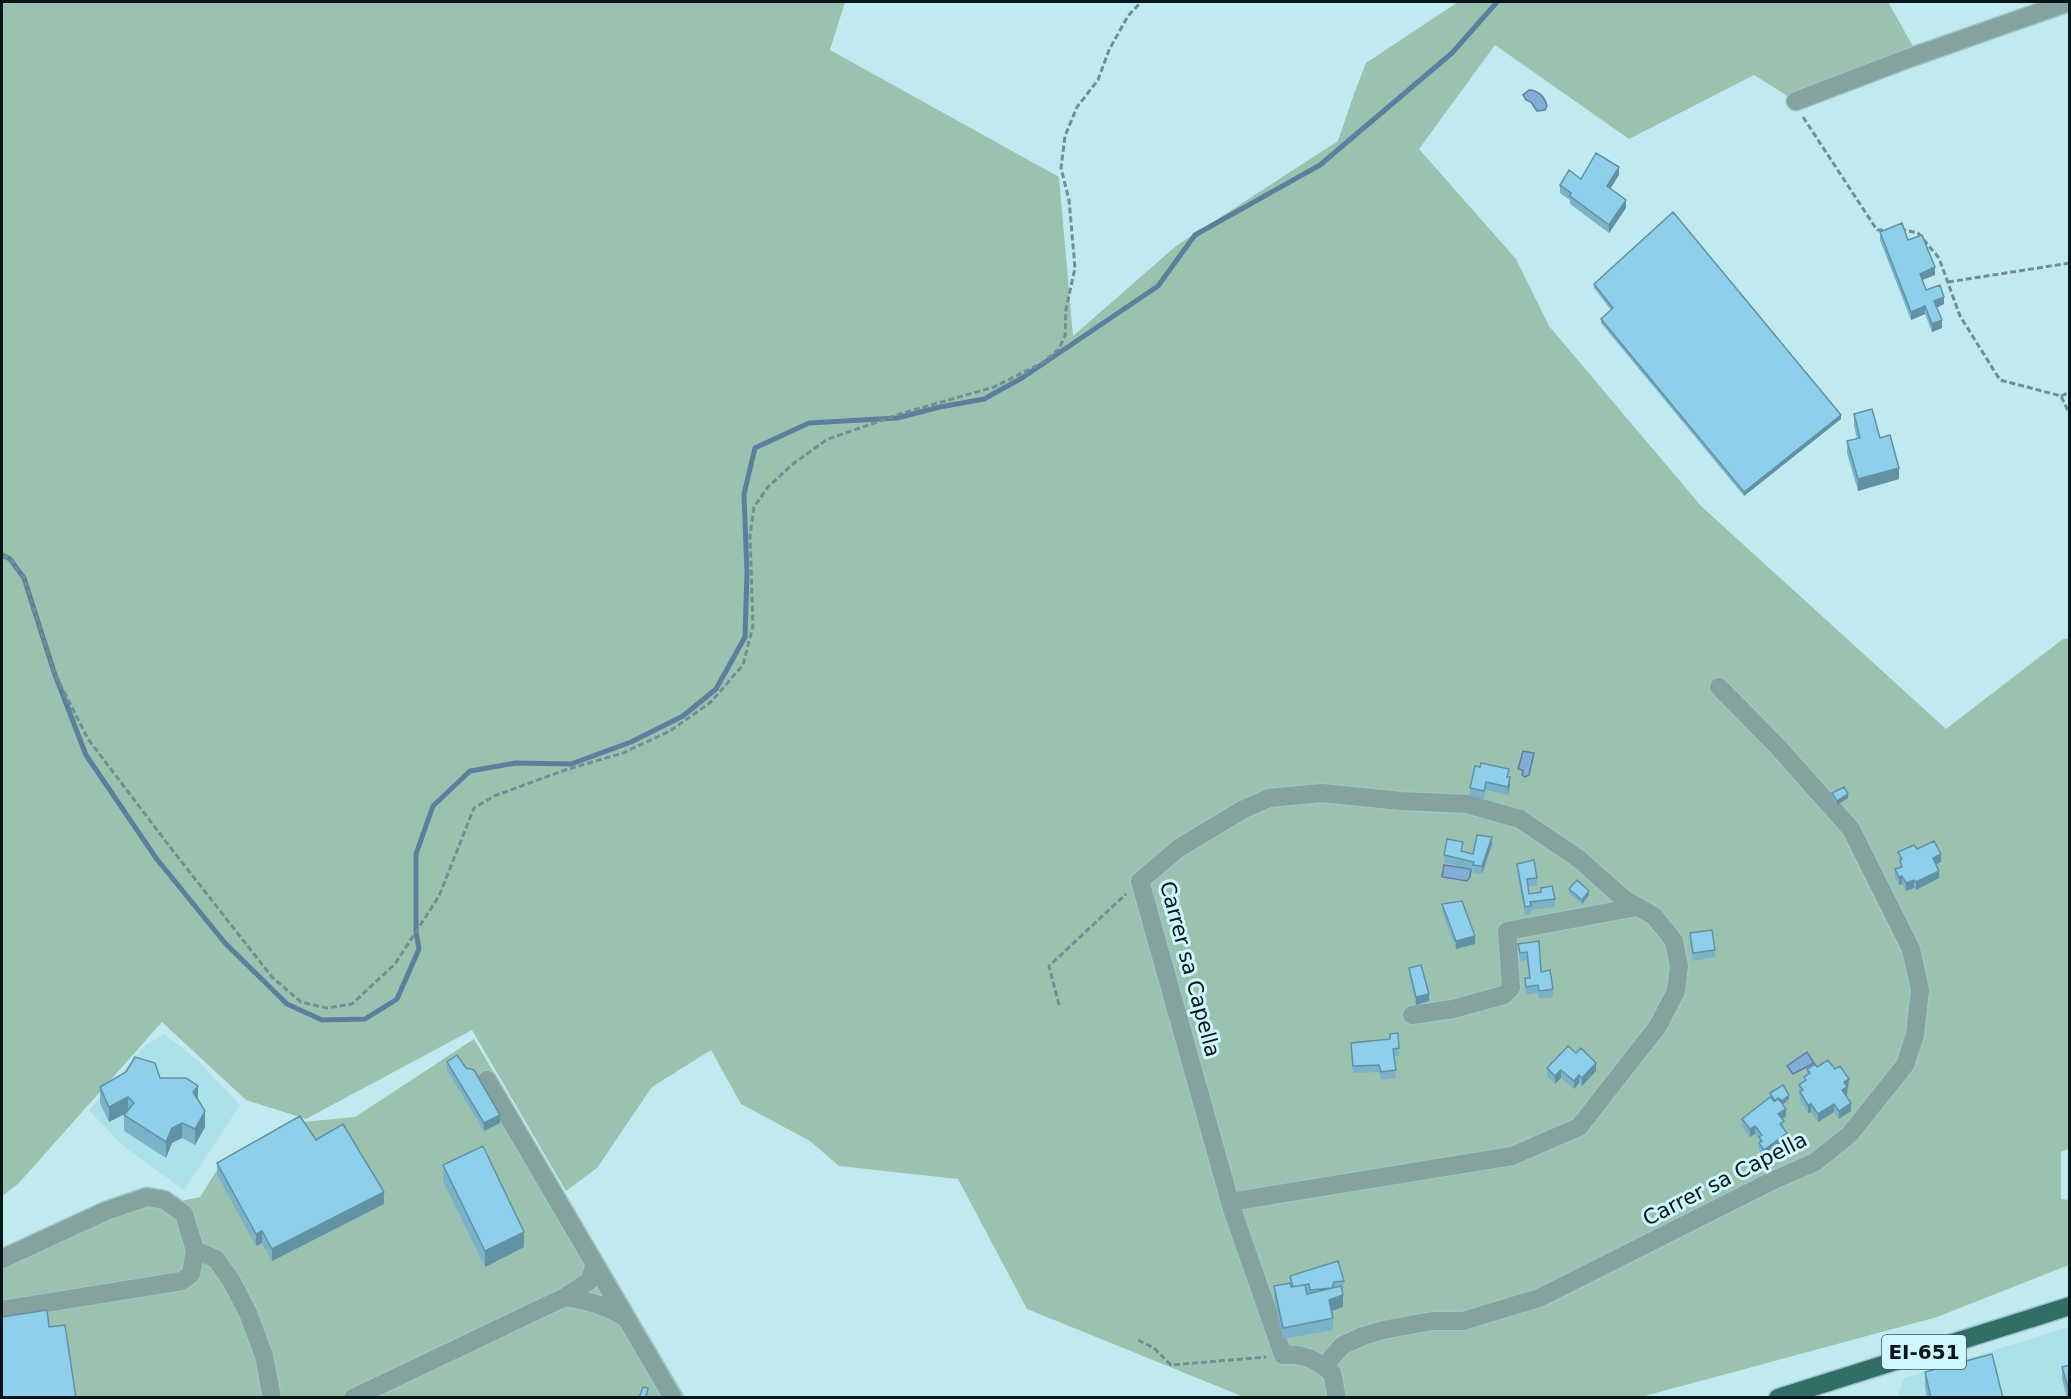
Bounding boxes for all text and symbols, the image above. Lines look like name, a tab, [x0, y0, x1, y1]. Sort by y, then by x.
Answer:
street label: Carrer sa Capella	[1155, 878, 1225, 1060]
street label: Carrer sa Capella	[1639, 1127, 1811, 1231]
road number: EI-651	[1882, 1335, 1966, 1369]

